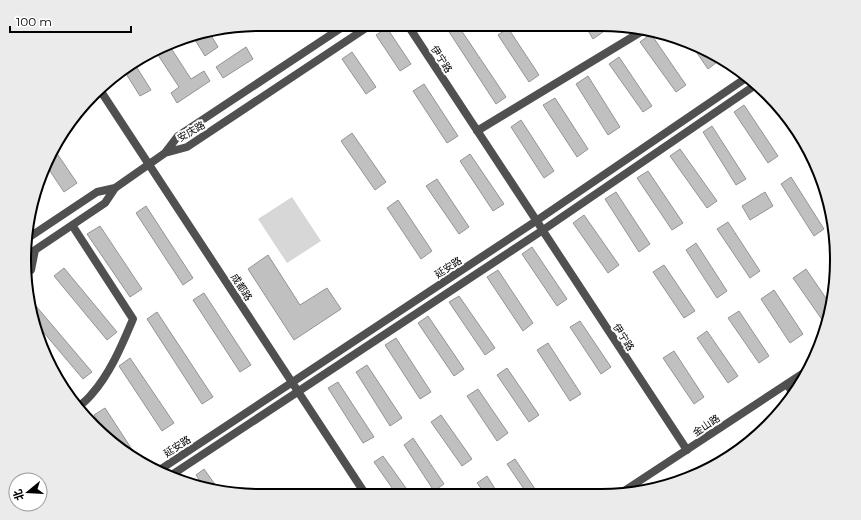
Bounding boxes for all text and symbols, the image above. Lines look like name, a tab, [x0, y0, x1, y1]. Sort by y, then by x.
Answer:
scale bar	[10, 8, 131, 34]
text: 100 m	[16, 14, 52, 29]
street label: 伊宁路	[428, 43, 455, 75]
street label: 安庆路	[175, 118, 207, 145]
street label: 延安路	[432, 254, 464, 281]
street label: 成都路	[228, 271, 255, 303]
street label: 伊宁路	[610, 321, 637, 353]
street label: 金山路	[690, 412, 722, 439]
street label: 延安路	[161, 433, 193, 460]
north arrow	[8, 472, 48, 512]
text: 北	[10, 488, 27, 502]

